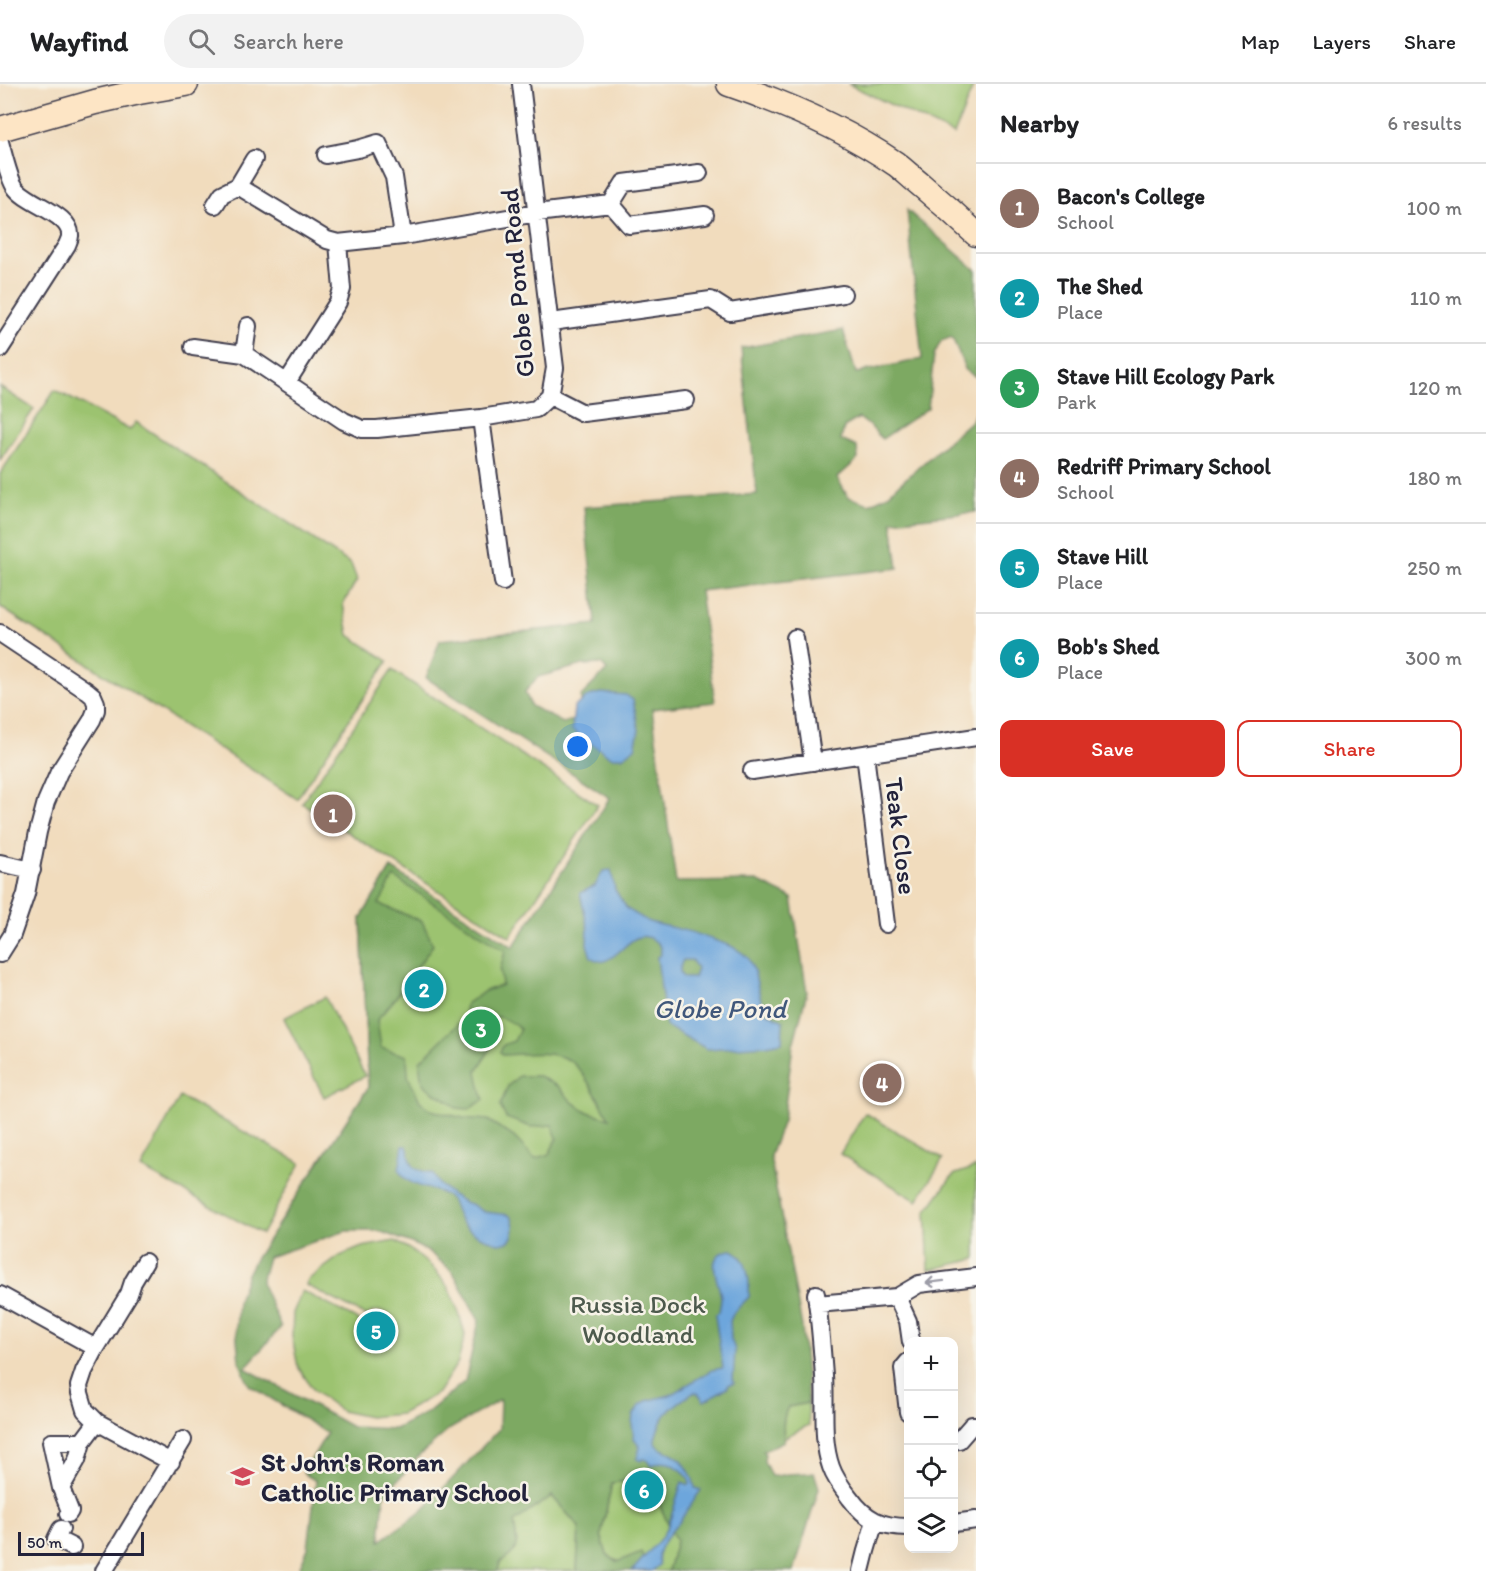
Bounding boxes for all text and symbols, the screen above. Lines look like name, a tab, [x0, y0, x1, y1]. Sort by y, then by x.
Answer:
search box	[164, 14, 584, 68]
text: Wayfind	[30, 24, 128, 58]
icon: search	[185, 25, 218, 58]
text: Search here	[233, 28, 344, 55]
text: Map	[1241, 29, 1280, 54]
text: Layers	[1313, 29, 1371, 54]
text: Share	[1404, 29, 1456, 54]
text: Nearby	[1000, 107, 1079, 139]
text: 6 results	[1388, 111, 1462, 135]
text: Bacon's College	[1057, 183, 1205, 210]
street label: Globe Pond Road	[493, 187, 541, 379]
text: 1	[1015, 196, 1024, 220]
text: 100 m	[1407, 196, 1462, 220]
text: School	[1057, 210, 1114, 234]
text: The Shed	[1057, 273, 1143, 300]
text: 2	[1014, 286, 1025, 310]
text: 110 m	[1410, 286, 1462, 310]
text: Place	[1057, 300, 1103, 324]
text: Stave Hill Ecology Park	[1057, 363, 1274, 390]
text: 3	[1014, 376, 1025, 400]
text: 120 m	[1409, 376, 1462, 400]
text: Park	[1057, 390, 1096, 414]
text: Redriff Primary School	[1057, 453, 1271, 480]
text: 4	[1013, 466, 1026, 490]
text: 180 m	[1408, 466, 1462, 490]
text: School	[1057, 480, 1114, 504]
text: Stave Hill	[1057, 543, 1148, 570]
text: 5	[1014, 556, 1025, 580]
text: 250 m	[1407, 556, 1462, 580]
text: Place	[1057, 570, 1103, 594]
text: Bob's Shed	[1057, 633, 1159, 660]
text: 6	[1014, 646, 1025, 670]
text: 300 m	[1405, 646, 1462, 670]
text: Place	[1057, 660, 1103, 684]
button: Save	[1000, 720, 1225, 777]
button: Share	[1237, 720, 1462, 777]
your location	[563, 732, 592, 761]
street label: Teak Close	[878, 776, 924, 896]
pin: 1	[314, 792, 352, 836]
pin: 2	[404, 966, 444, 1012]
water label: Globe Pond	[654, 992, 788, 1025]
pin: 3	[462, 1006, 500, 1052]
pin: 4	[862, 1060, 902, 1106]
one-way arrow	[925, 1277, 945, 1288]
park label: Russia Dock Woodland	[570, 1288, 706, 1350]
pin: 5	[356, 1308, 395, 1354]
map controls	[904, 1337, 958, 1553]
button: +	[904, 1337, 958, 1391]
button: −	[904, 1391, 958, 1445]
button: locate	[904, 1445, 958, 1499]
place label: St John's Roman Catholic Primary School	[261, 1446, 529, 1508]
school or university icon: St John's Roman Catholic Primary School	[230, 1464, 256, 1490]
pin: 6	[624, 1468, 664, 1512]
button: layers	[904, 1499, 958, 1553]
scale bar	[18, 1529, 144, 1556]
text: 50 m	[27, 1533, 62, 1552]

